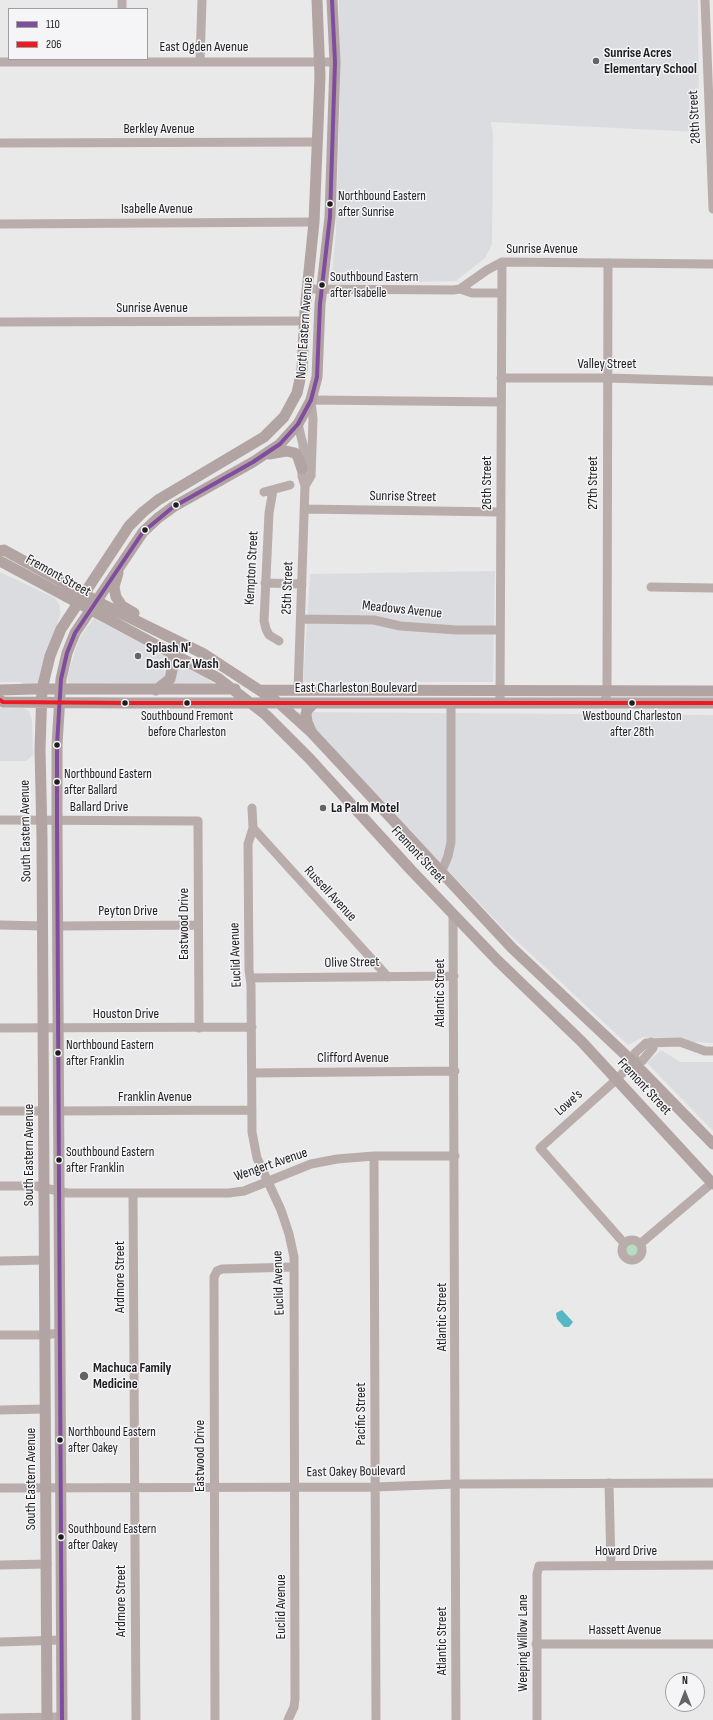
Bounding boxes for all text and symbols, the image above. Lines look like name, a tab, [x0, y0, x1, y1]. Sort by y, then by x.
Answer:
legend	[8, 8, 148, 60]
text: 110	[46, 17, 60, 32]
text: 206	[46, 37, 62, 52]
street label: East Ogden Avenue	[160, 39, 248, 55]
place label: Sunrise Acres Elementary School	[604, 45, 697, 78]
marker: Sunrise Acres Elementary School	[591, 56, 601, 66]
street label: 28th Street	[685, 90, 705, 144]
street label: Berkley Avenue	[123, 121, 195, 137]
place label: Northbound Eastern after Sunrise	[338, 189, 426, 220]
marker: Northbound Eastern after Sunrise	[325, 199, 335, 209]
street label: Isabelle Avenue	[121, 201, 193, 217]
street label: Sunrise Avenue	[506, 241, 578, 257]
place label: Southbound Eastern after Isabelle	[330, 270, 418, 301]
street label: North Eastern Avenue	[293, 277, 317, 379]
marker: Southbound Eastern after Isabelle	[317, 280, 327, 290]
street label: Sunrise Avenue	[116, 300, 188, 316]
street label: Valley Street	[577, 356, 637, 372]
street label: 26th Street	[479, 456, 495, 510]
street label: 27th Street	[585, 456, 601, 510]
street label: Sunrise Street	[369, 488, 437, 506]
unlabelled marker	[171, 500, 181, 510]
unlabelled marker	[140, 525, 150, 535]
street label: Kempton Street	[242, 530, 262, 606]
street label: Fremont Street	[23, 551, 93, 601]
street label: 25th Street	[279, 561, 297, 615]
street label: Meadows Avenue	[361, 597, 443, 623]
place label: Splash N' Dash Car Wash	[146, 640, 219, 672]
marker: Splash N' Dash Car Wash	[133, 651, 143, 661]
street label: East Charleston Boulevard	[295, 680, 417, 696]
unlabelled marker	[120, 698, 130, 708]
marker: Southbound Fremont before Charleston	[182, 698, 192, 708]
marker: Westbound Charleston after 28th	[627, 698, 637, 708]
place label: Southbound Fremont before Charleston	[141, 709, 233, 740]
place label: Westbound Charleston after 28th	[582, 709, 682, 740]
unlabelled marker	[52, 740, 62, 750]
place label: Northbound Eastern after Ballard	[64, 767, 152, 798]
marker: Northbound Eastern after Ballard	[52, 777, 62, 787]
street label: South Eastern Avenue	[17, 780, 35, 882]
street label: Ballard Drive	[70, 799, 128, 815]
place label: La Palm Motel	[331, 800, 399, 816]
marker: La Palm Motel	[318, 803, 328, 813]
street label: Fremont Street	[387, 823, 449, 887]
street label: Russell Avenue	[300, 863, 360, 925]
street label: Eastwood Drive	[176, 888, 192, 960]
street label: Peyton Drive	[98, 903, 158, 919]
street label: Euclid Avenue	[226, 922, 246, 988]
street label: Olive Street	[324, 954, 380, 972]
street label: Atlantic Street	[432, 959, 448, 1027]
street label: Houston Drive	[93, 1006, 159, 1022]
place label: Northbound Eastern after Franklin	[66, 1038, 154, 1069]
marker: Northbound Eastern after Franklin	[53, 1048, 63, 1058]
street label: Clifford Avenue	[317, 1050, 389, 1066]
street label: Fremont Street	[613, 1055, 675, 1119]
street label: Lowe's	[552, 1086, 586, 1120]
street label: Franklin Avenue	[118, 1089, 192, 1105]
street label: South Eastern Avenue	[21, 1104, 37, 1206]
place label: Southbound Eastern after Franklin	[66, 1145, 154, 1176]
street label: Wengert Avenue	[232, 1145, 310, 1185]
marker: Southbound Eastern after Franklin	[54, 1155, 64, 1165]
street label: Ardmore Street	[112, 1241, 128, 1313]
street label: Euclid Avenue	[269, 1250, 289, 1316]
street label: Atlantic Street	[434, 1283, 450, 1351]
place label: Machuca Family Medicine	[93, 1360, 171, 1392]
marker: Machuca Family Medicine	[78, 1370, 90, 1382]
street label: Pacific Street	[353, 1383, 369, 1445]
street label: Eastwood Drive	[192, 1420, 208, 1492]
place label: Northbound Eastern after Oakey	[68, 1425, 156, 1456]
street label: South Eastern Avenue	[23, 1428, 39, 1530]
marker: Northbound Eastern after Oakey	[55, 1435, 65, 1445]
street label: East Oakey Boulevard	[306, 1463, 406, 1481]
place label: Southbound Eastern after Oakey	[68, 1522, 156, 1553]
marker: Southbound Eastern after Oakey	[56, 1532, 66, 1542]
street label: Howard Drive	[595, 1543, 657, 1559]
street label: Ardmore Street	[113, 1565, 129, 1637]
street label: Euclid Avenue	[273, 1574, 289, 1640]
street label: Weeping Willow Lane	[515, 1594, 531, 1692]
street label: Atlantic Street	[434, 1607, 450, 1675]
street label: Hassett Avenue	[589, 1622, 661, 1638]
north arrow	[665, 1672, 705, 1712]
text: N	[682, 1674, 688, 1687]

